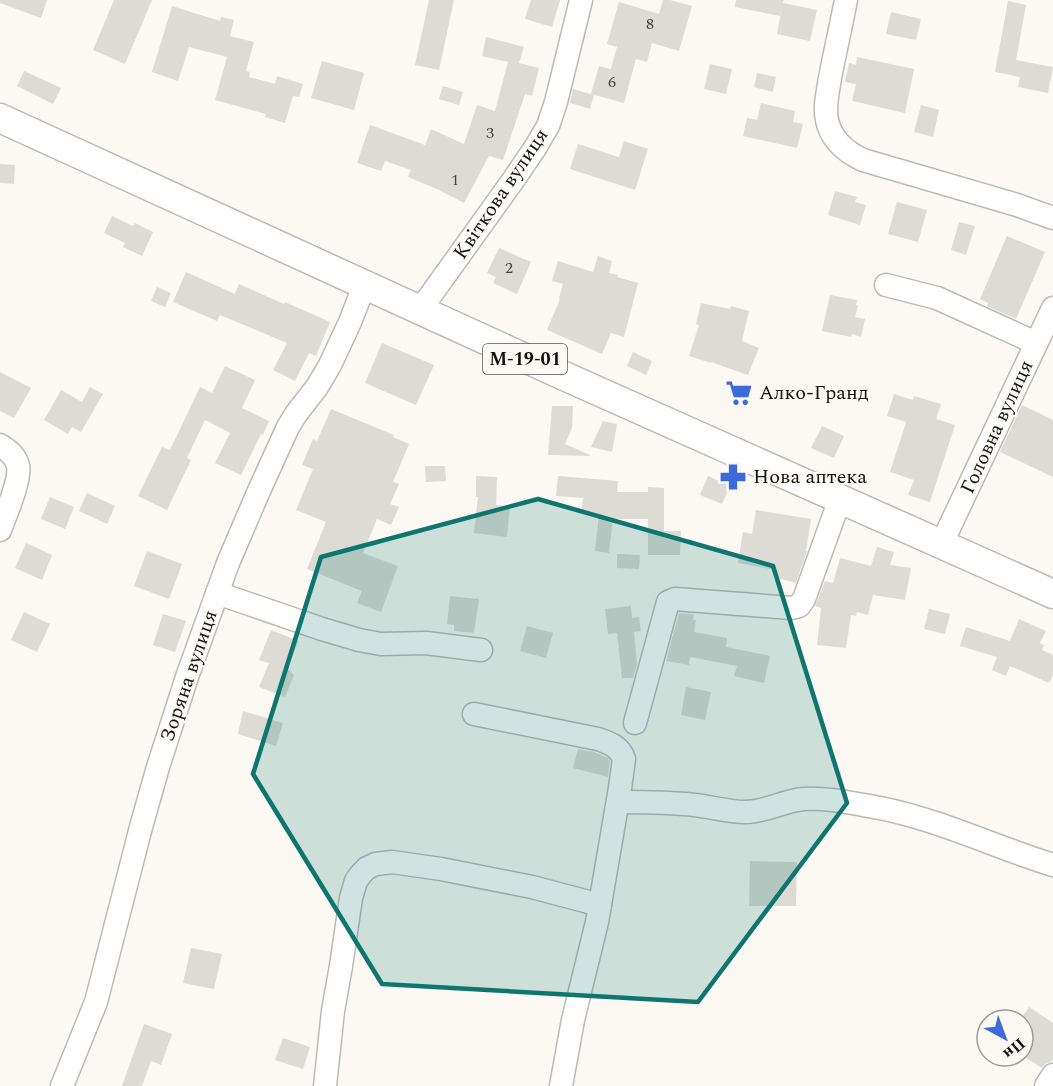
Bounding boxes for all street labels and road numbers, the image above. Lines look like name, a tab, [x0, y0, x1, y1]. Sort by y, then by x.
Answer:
street label: Квіткова вулиця	[446, 122, 556, 266]
road number: М-19-01	[483, 344, 567, 374]
street label: Головна вулиця	[953, 355, 1041, 499]
street label: Зоряна вулиця	[152, 606, 226, 746]

